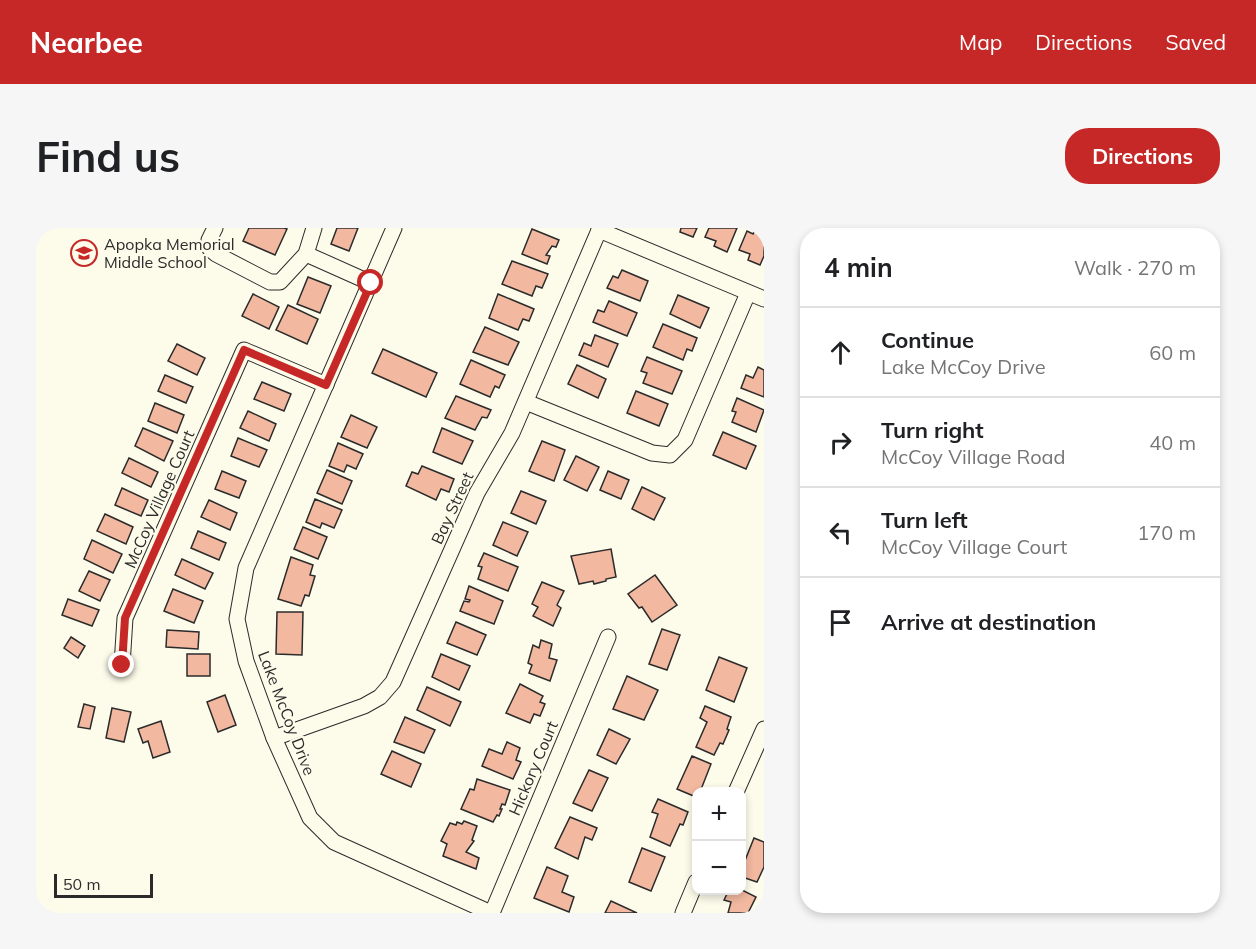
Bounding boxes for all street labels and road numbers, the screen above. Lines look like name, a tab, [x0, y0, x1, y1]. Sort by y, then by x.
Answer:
street label: McCoy Village Court	[120, 426, 199, 571]
street label: Bay Street	[427, 468, 478, 547]
street label: Lake McCoy Drive	[254, 648, 320, 778]
street label: Hickory Court	[504, 717, 562, 818]

